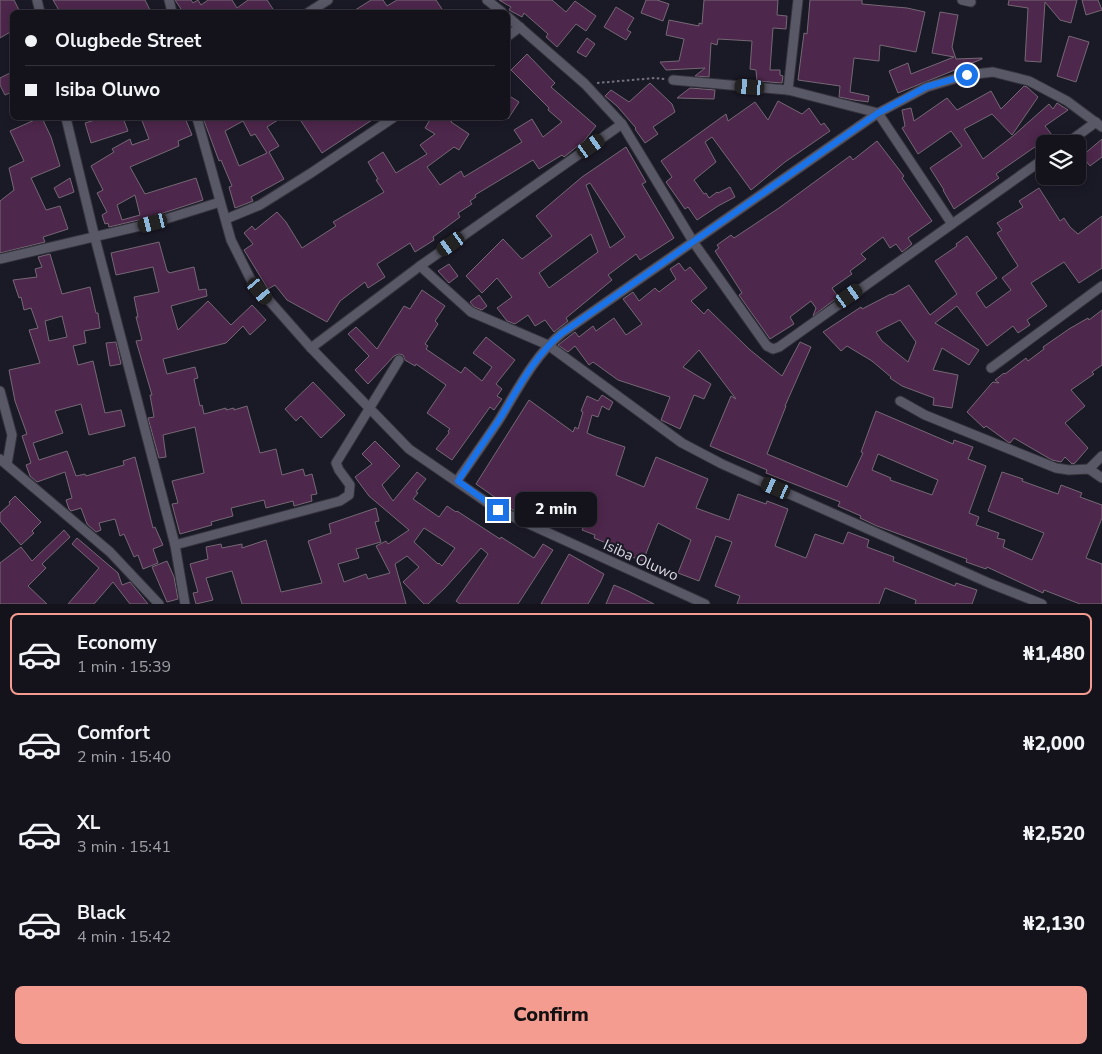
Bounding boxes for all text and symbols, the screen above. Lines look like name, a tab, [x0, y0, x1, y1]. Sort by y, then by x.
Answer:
text: Olugbede Street	[55, 28, 201, 54]
route start	[956, 64, 978, 86]
text: Isiba Oluwo	[55, 77, 160, 103]
car	[734, 78, 765, 96]
car	[574, 131, 607, 161]
map controls	[1036, 135, 1086, 185]
button: layers	[1036, 135, 1086, 185]
car	[136, 212, 169, 234]
car	[434, 229, 467, 259]
car	[244, 275, 275, 307]
car	[832, 281, 865, 311]
car	[759, 475, 792, 501]
callout: 2 min	[516, 492, 598, 528]
text: 2 min	[535, 498, 577, 520]
route end	[487, 499, 509, 521]
street label: Isiba Oluwo	[600, 535, 682, 585]
text: Economy	[77, 630, 157, 656]
icon: car	[17, 632, 62, 677]
text: ₦1,480	[1023, 641, 1085, 667]
text: 1 min · 15:39	[77, 656, 171, 678]
text: Comfort	[77, 720, 150, 746]
icon: car	[17, 722, 62, 767]
text: ₦2,000	[1023, 731, 1085, 757]
text: 2 min · 15:40	[77, 746, 171, 768]
text: XL	[77, 810, 100, 836]
icon: car	[17, 812, 62, 857]
text: ₦2,520	[1023, 821, 1085, 847]
text: 3 min · 15:41	[77, 836, 171, 858]
text: Black	[77, 900, 126, 926]
icon: car	[17, 902, 62, 947]
text: ₦2,130	[1023, 911, 1085, 937]
text: 4 min · 15:42	[77, 926, 171, 948]
button: Confirm	[15, 986, 1087, 1044]

